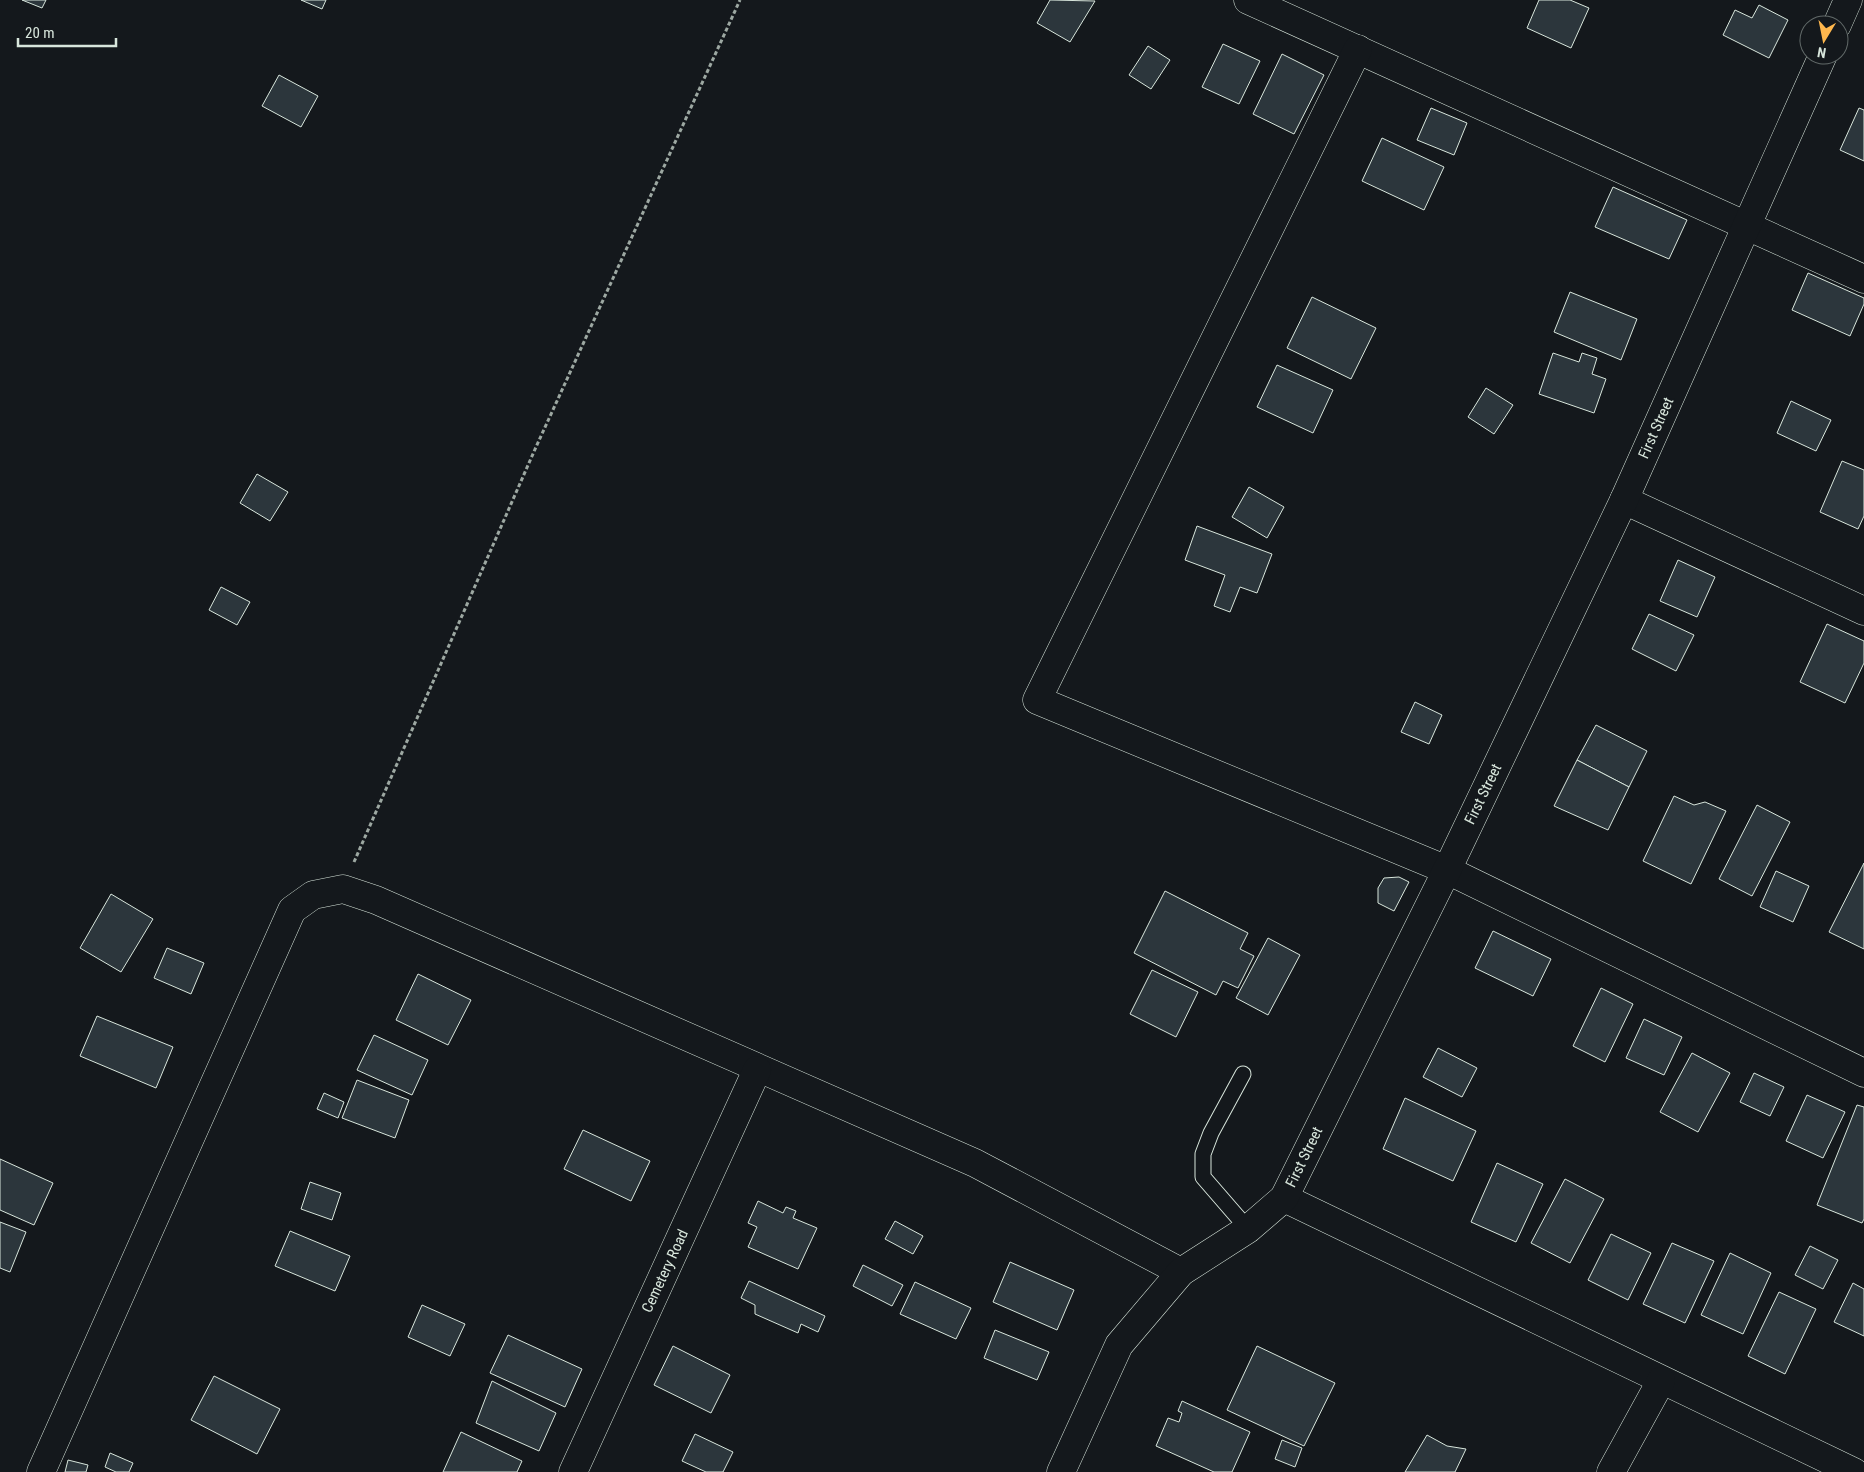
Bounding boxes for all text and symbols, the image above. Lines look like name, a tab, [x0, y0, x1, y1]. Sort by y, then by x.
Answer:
scale bar	[18, 15, 115, 47]
north arrow	[1799, 15, 1849, 65]
text: 20 m	[25, 24, 55, 42]
text: N	[1816, 44, 1827, 61]
street label: First Street	[1635, 395, 1677, 461]
street label: First Street	[1461, 761, 1505, 827]
street label: First Street	[1282, 1124, 1326, 1190]
street label: Cemetery Road	[638, 1226, 692, 1316]

